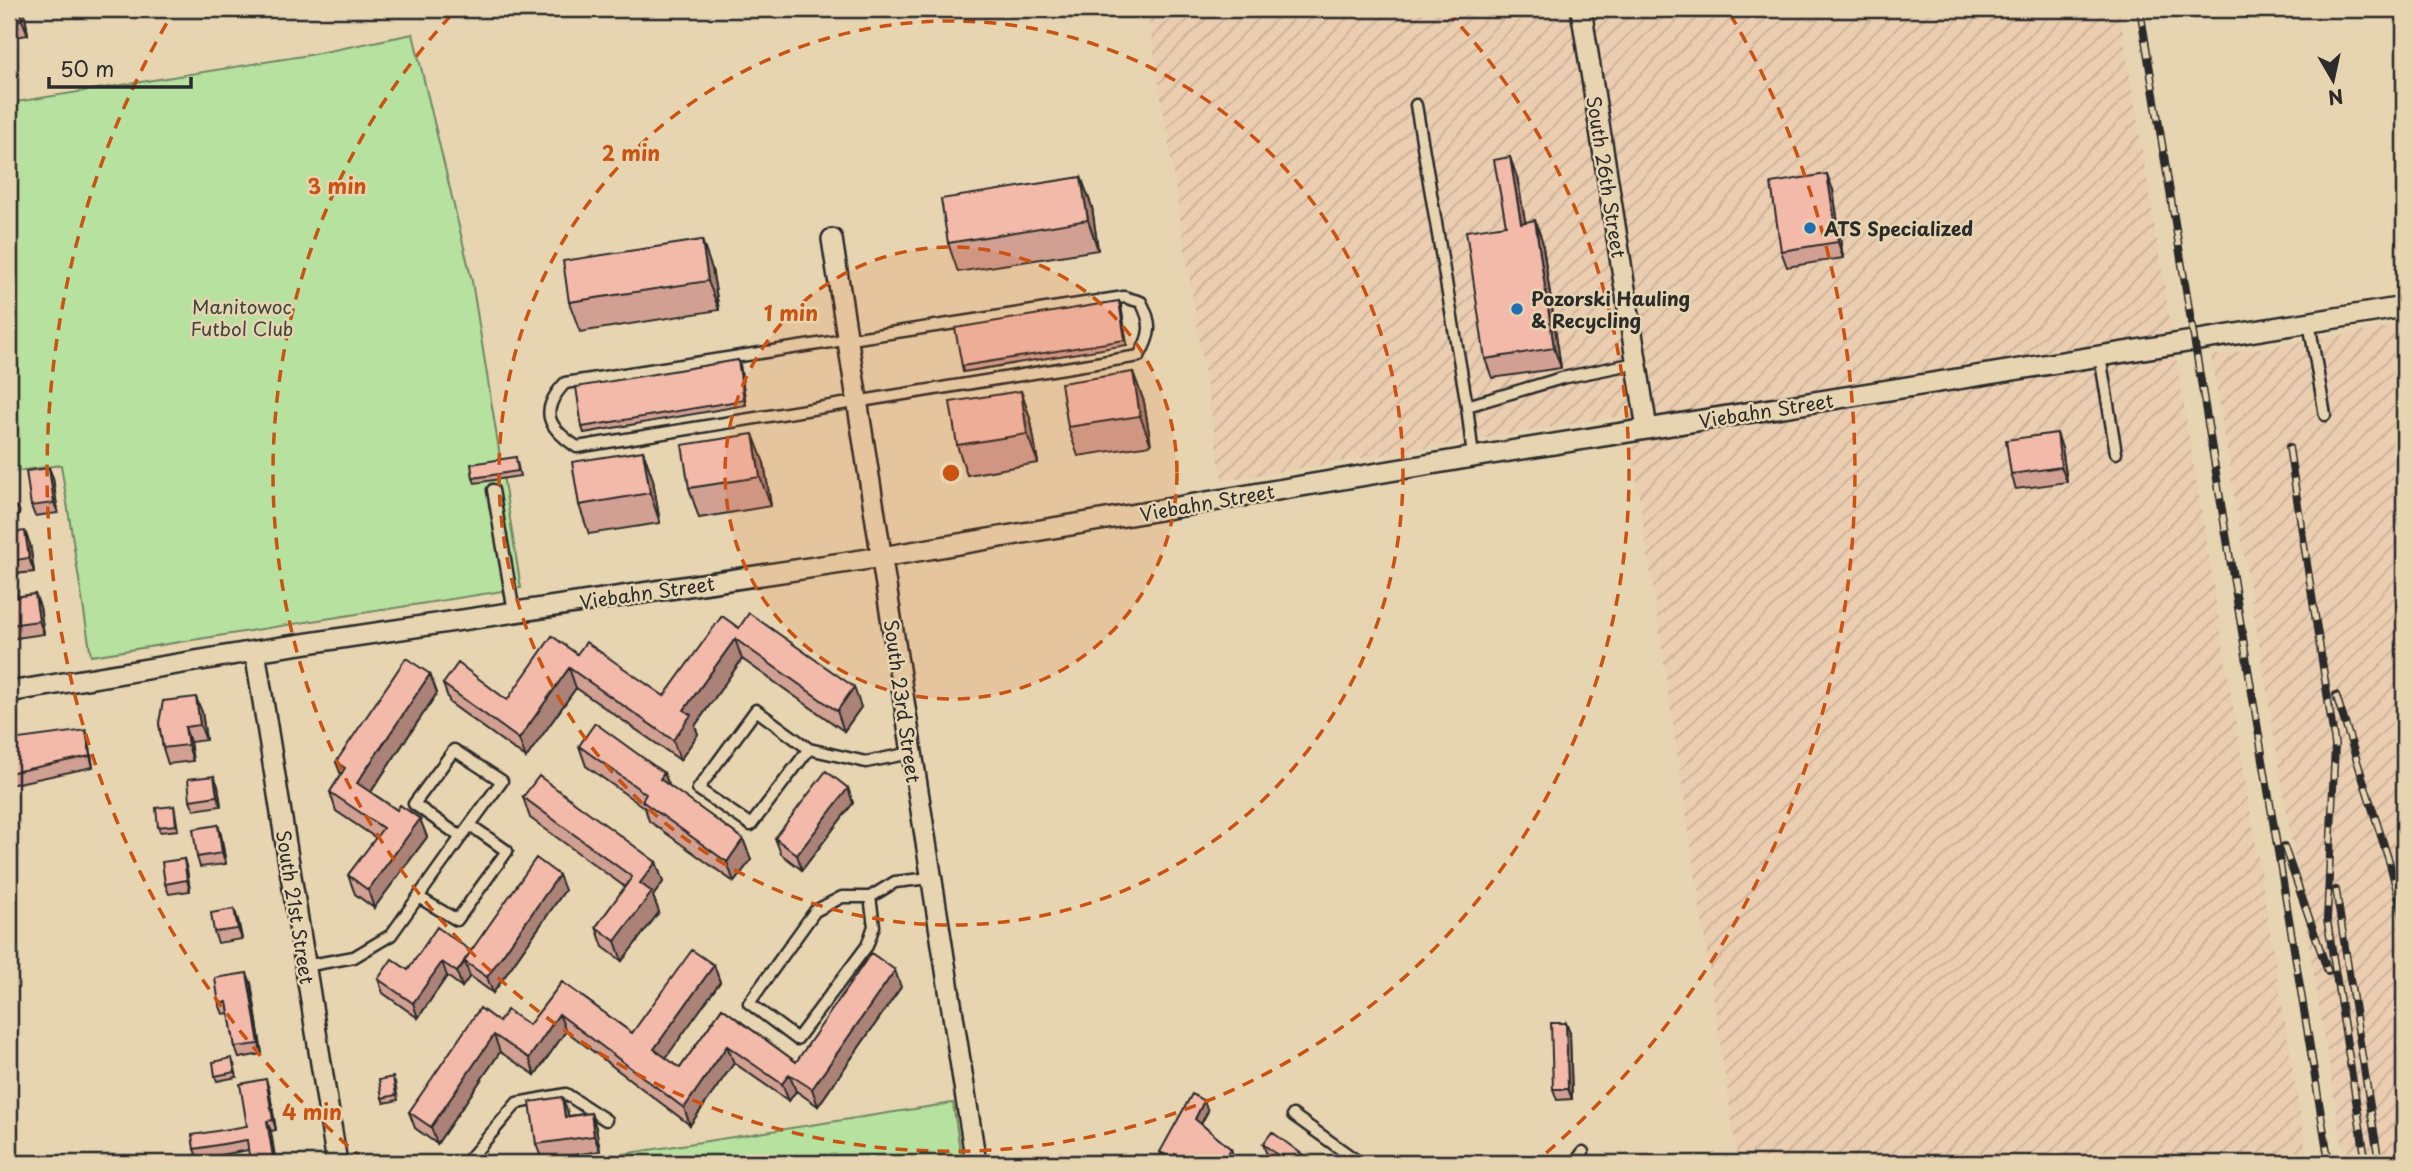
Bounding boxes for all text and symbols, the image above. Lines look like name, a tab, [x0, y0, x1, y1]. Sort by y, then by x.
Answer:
scale bar	[49, 46, 191, 90]
north arrow	[2298, 46, 2368, 116]
text: 50 m	[60, 52, 114, 84]
text: N	[2326, 83, 2345, 113]
street label: South 26th Street	[1580, 94, 1634, 260]
text: 2 min	[602, 136, 660, 168]
text: 3 min	[307, 169, 367, 201]
place label: ATS Specialized	[1823, 214, 1973, 242]
marker: ATS Specialized	[1802, 220, 1818, 236]
place label: Pozorski Hauling & Recycling	[1531, 284, 1690, 334]
park label: Manitowoc Futbol Club	[191, 292, 293, 342]
text: 1 min	[764, 296, 818, 328]
marker: Pozorski Hauling & Recycling	[1509, 301, 1525, 317]
street label: Viebahn Street	[1697, 385, 1836, 434]
centre of rings	[939, 461, 963, 485]
street label: Viebahn Street	[1138, 476, 1277, 528]
street label: Viebahn Street	[578, 569, 717, 615]
street label: South 23rd Street	[878, 618, 928, 785]
street label: South 21st Street	[270, 828, 322, 986]
text: 4 min	[282, 1095, 342, 1127]

